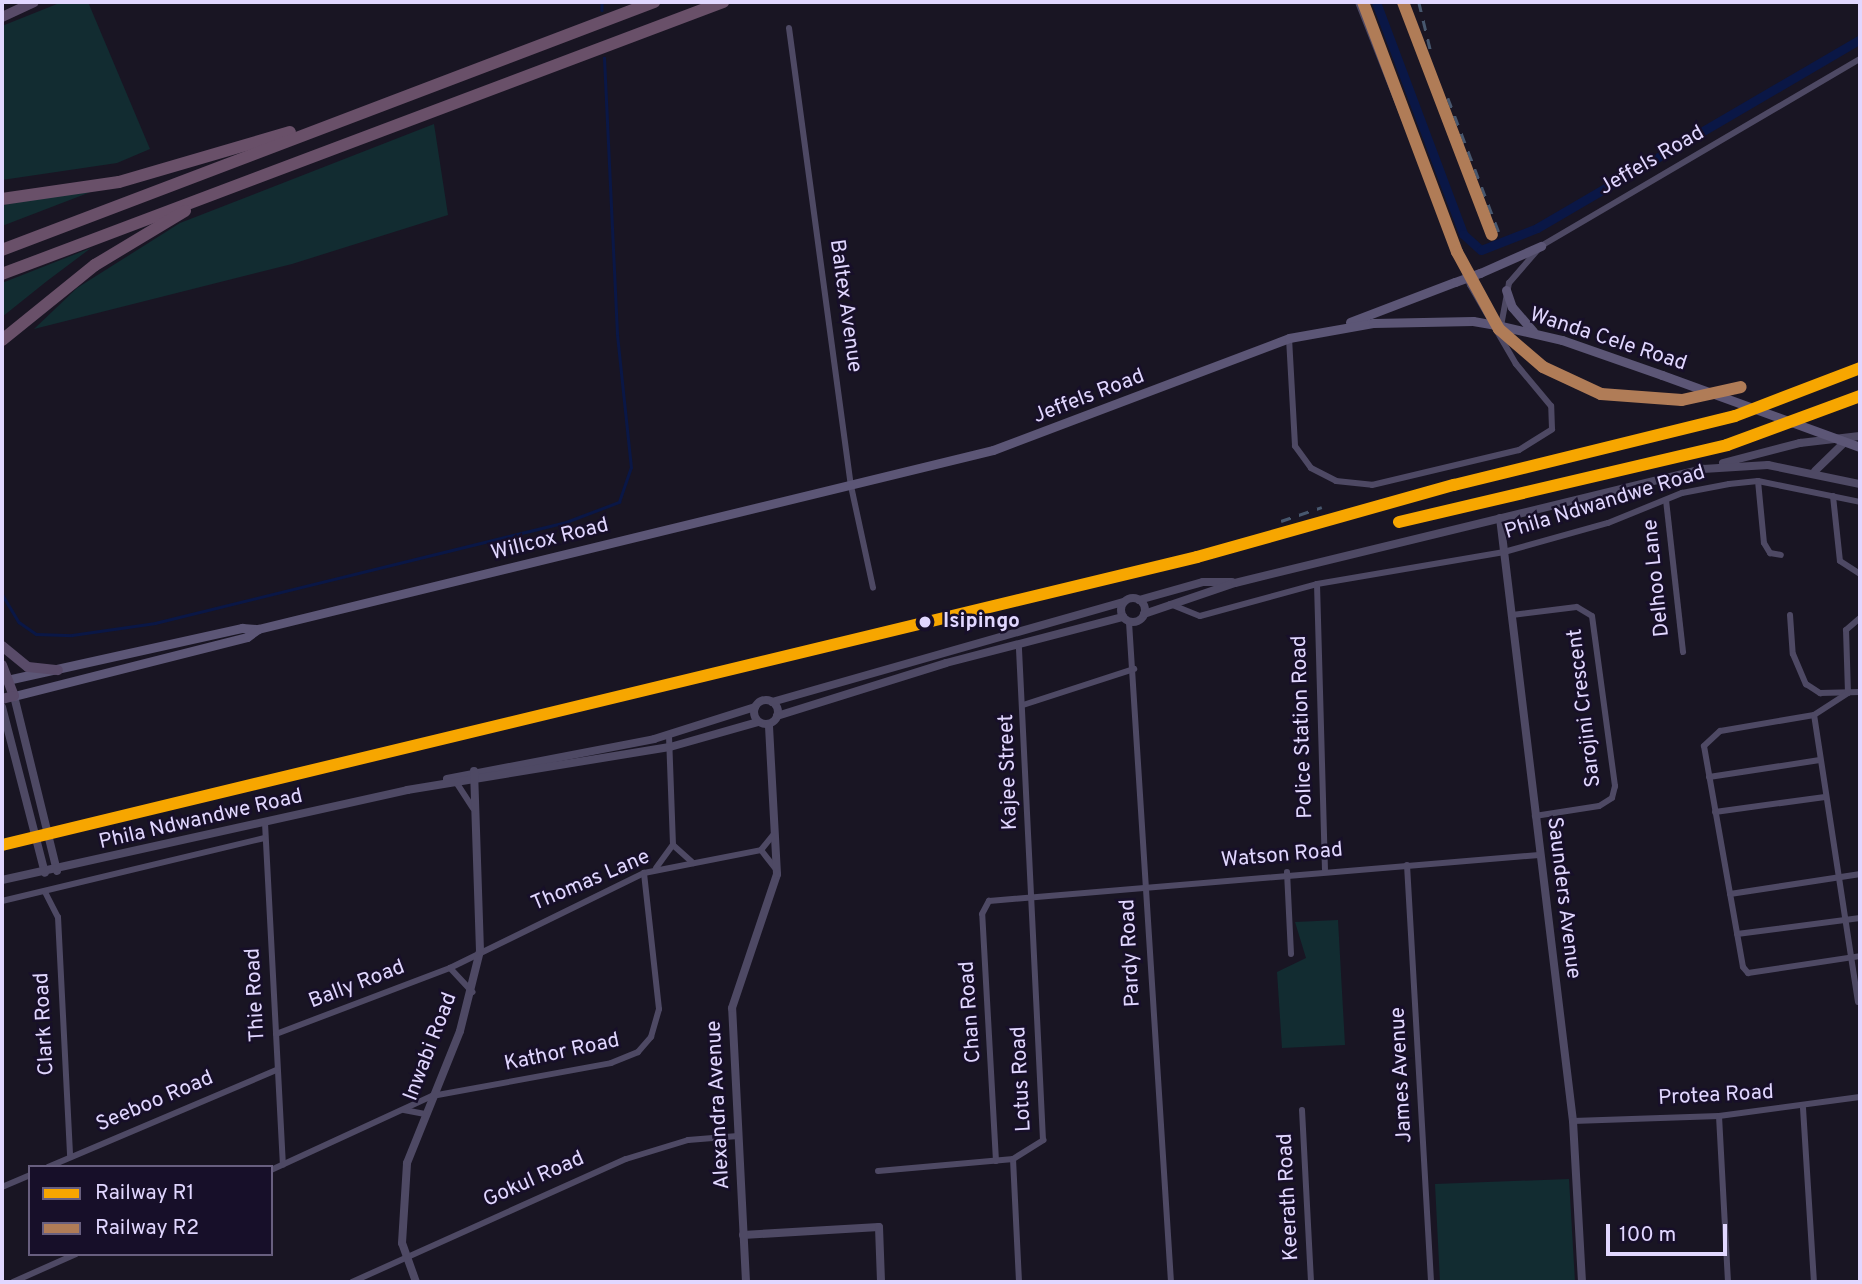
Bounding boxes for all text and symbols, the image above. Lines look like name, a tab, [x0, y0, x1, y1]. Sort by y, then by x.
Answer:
street label: Jeffels Road	[1595, 121, 1709, 201]
street label: Baltex Avenue	[823, 237, 867, 375]
street label: Wanda Cele Road	[1526, 303, 1690, 377]
street label: Jeffels Road	[1030, 364, 1148, 430]
street label: Phila Ndwandwe Road	[1502, 461, 1708, 545]
street label: Willcox Road	[489, 513, 611, 567]
street label: Delhoo Lane	[1638, 518, 1676, 638]
place label: Isipingo	[943, 609, 1020, 635]
marker: Isipingo	[913, 610, 937, 634]
street label: Sarojini Crescent	[1563, 627, 1607, 789]
street label: Police Station Road	[1287, 635, 1319, 819]
street label: Kajee Street	[994, 713, 1024, 831]
street label: Phila Ndwandwe Road	[97, 784, 305, 856]
street label: Saunders Avenue	[1541, 815, 1585, 981]
street label: Watson Road	[1220, 838, 1344, 874]
street label: Thomas Lane	[528, 845, 654, 917]
street label: Pardy Road	[1116, 898, 1146, 1008]
street label: Thie Road	[241, 947, 271, 1043]
street label: Bally Road	[305, 955, 409, 1015]
street label: Chan Road	[955, 960, 987, 1064]
street label: Clark Road	[30, 972, 60, 1076]
street label: Inwabi Road	[399, 989, 463, 1105]
street label: James Avenue	[1386, 1006, 1418, 1144]
street label: Alexandra Avenue	[702, 1019, 736, 1191]
street label: Lotus Road	[1007, 1025, 1037, 1133]
street label: Kathor Road	[502, 1028, 622, 1078]
street label: Seeboo Road	[93, 1066, 217, 1138]
street label: Protea Road	[1657, 1080, 1775, 1112]
street label: Keerath Road	[1273, 1132, 1305, 1262]
street label: Gokul Road	[480, 1147, 588, 1213]
legend	[28, 1165, 273, 1256]
text: Railway R1	[95, 1180, 194, 1207]
scale bar	[1610, 1210, 1731, 1254]
text: Railway R2	[95, 1215, 199, 1242]
text: 100 m	[1619, 1222, 1676, 1249]

